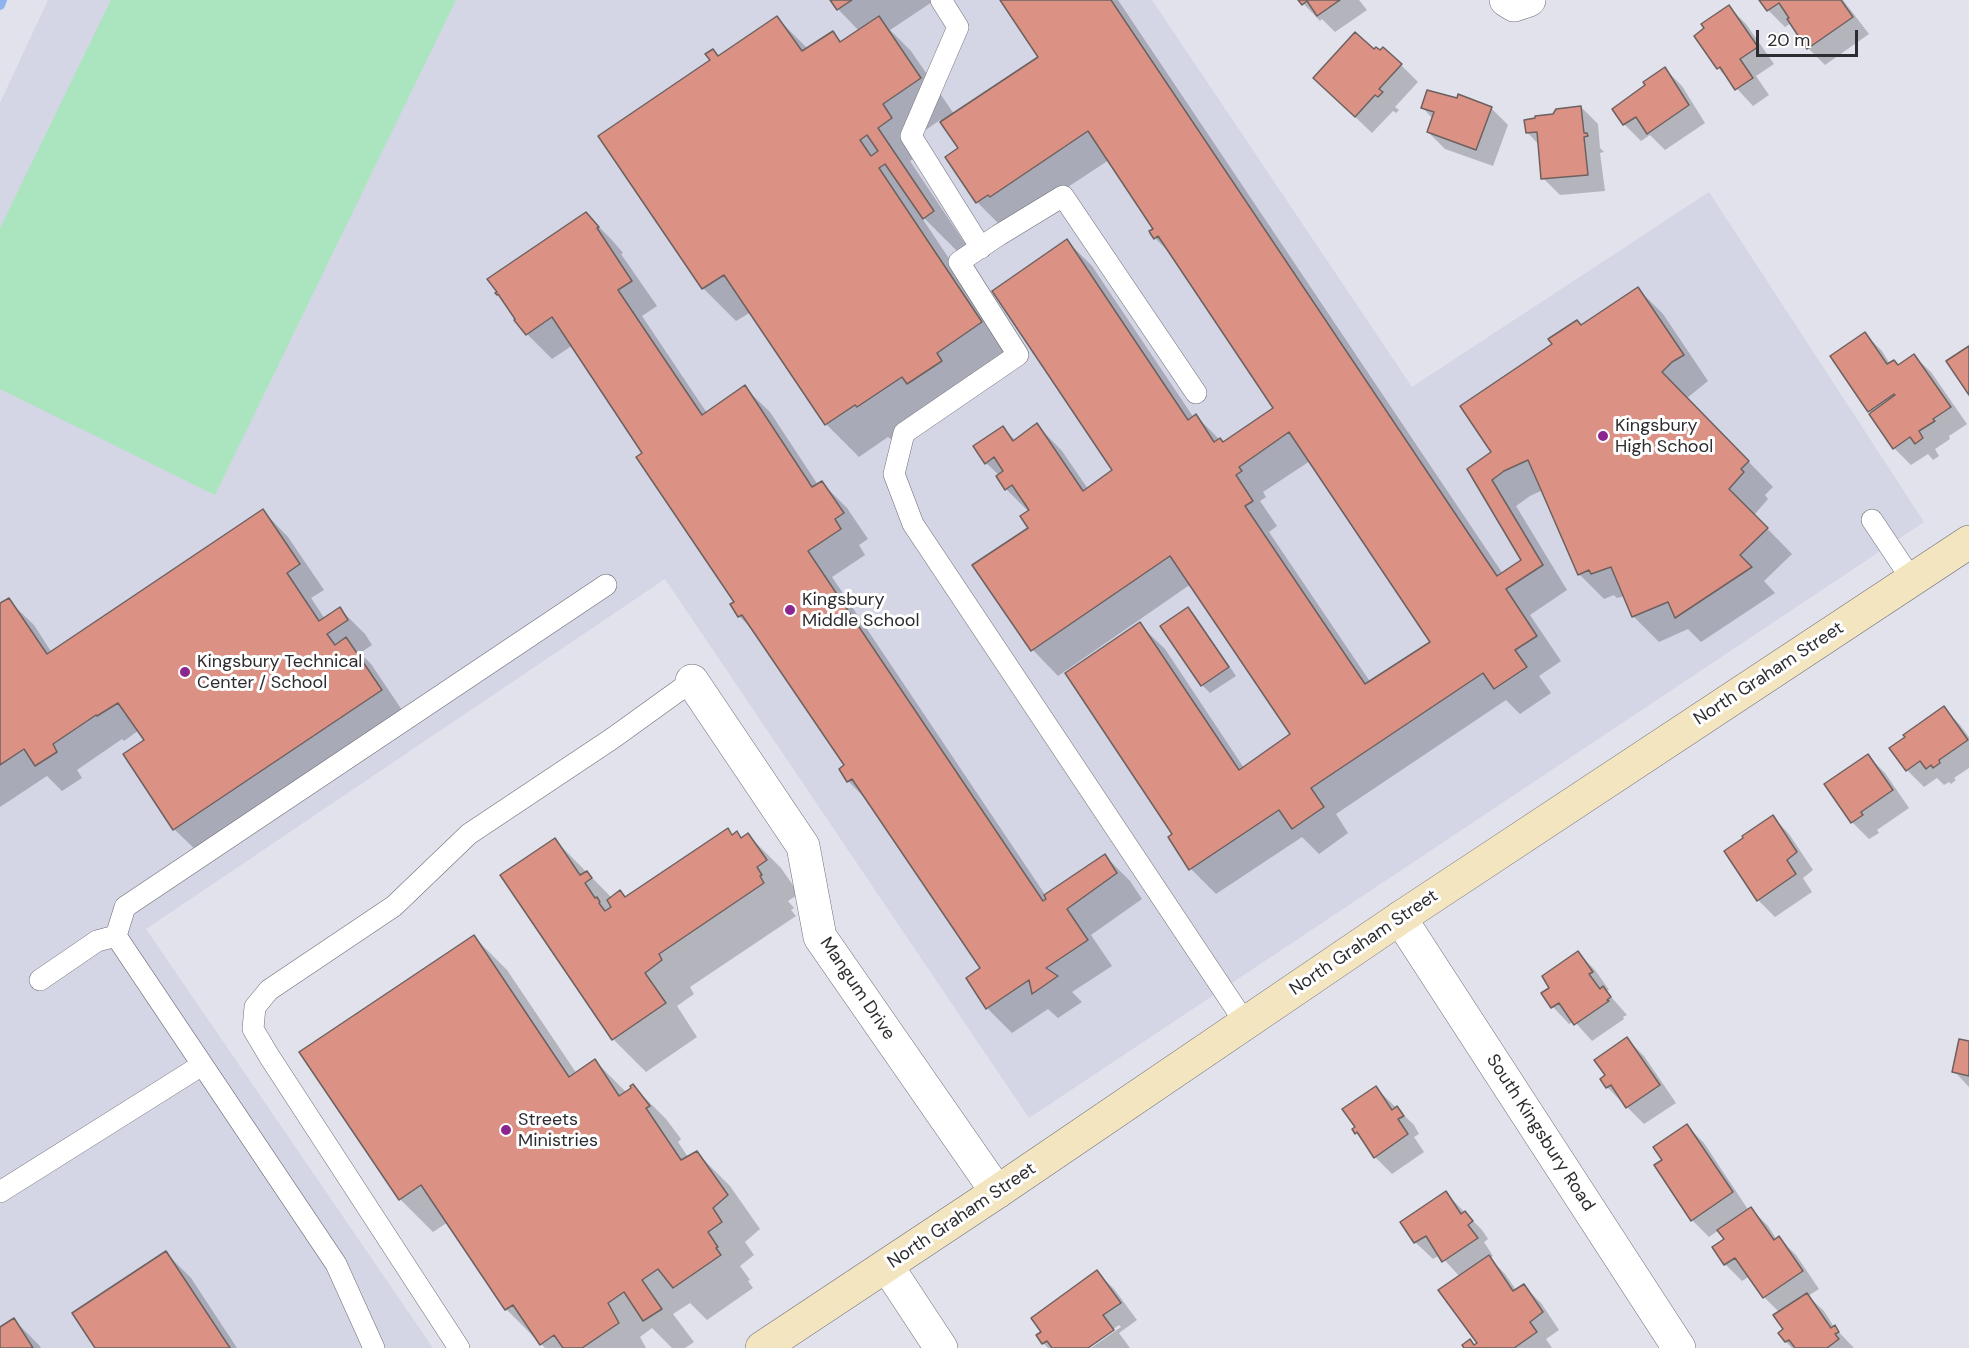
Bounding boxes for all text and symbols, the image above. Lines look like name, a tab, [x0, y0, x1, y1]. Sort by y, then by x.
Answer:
scale bar	[1759, 18, 1861, 56]
text: 20 m	[1767, 28, 1810, 52]
place label: Kingsbury High School	[1615, 415, 1713, 458]
marker: Kingsbury High School	[1596, 429, 1610, 443]
place label: Kingsbury Middle School	[802, 589, 920, 632]
marker: Kingsbury Middle School	[783, 603, 797, 617]
street label: North Graham Street	[1690, 618, 1848, 730]
place label: Kingsbury Technical Center / School	[197, 651, 362, 694]
marker: Kingsbury Technical Center / School	[178, 665, 192, 679]
street label: North Graham Street	[1286, 885, 1442, 1001]
street label: Mangum Drive	[815, 934, 899, 1044]
street label: South Kingsbury Road	[1481, 1050, 1599, 1216]
place label: Streets Ministries	[518, 1109, 598, 1152]
marker: Streets Ministries	[499, 1123, 513, 1137]
street label: North Graham Street	[884, 1158, 1040, 1274]

